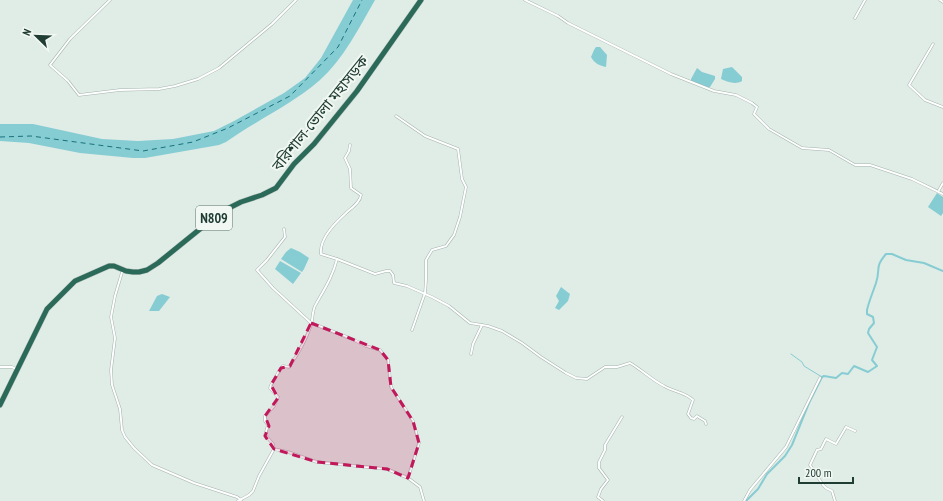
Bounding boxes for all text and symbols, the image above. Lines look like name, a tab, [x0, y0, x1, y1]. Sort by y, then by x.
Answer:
north arrow	[16, 16, 56, 56]
text: N	[19, 27, 34, 38]
street label: বরিশাল-ভোলা মহাসড়ক	[267, 51, 373, 175]
road number: N809	[196, 206, 232, 230]
scale bar	[799, 459, 853, 485]
text: 200 m	[805, 465, 832, 480]

